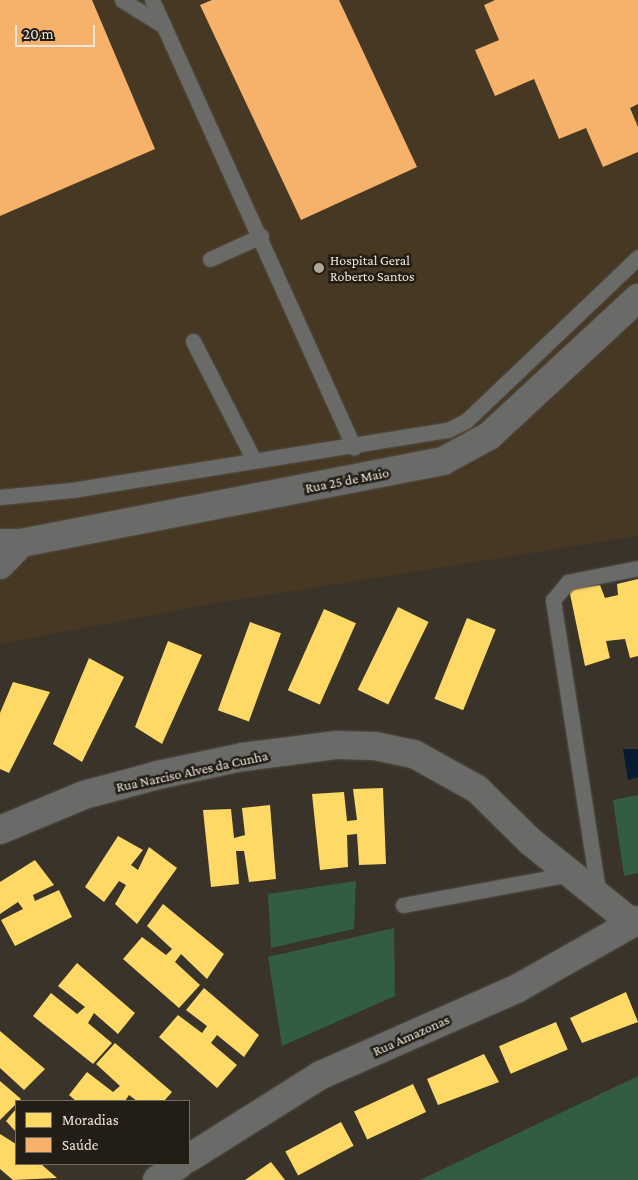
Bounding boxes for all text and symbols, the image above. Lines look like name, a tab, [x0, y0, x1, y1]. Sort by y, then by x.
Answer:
scale bar	[18, 15, 98, 47]
text: 20 m	[23, 26, 54, 42]
place label: Hospital Geral Roberto Santos	[330, 252, 414, 284]
marker: Hospital Geral Roberto Santos	[312, 261, 326, 275]
street label: Rua 25 de Maio	[304, 464, 390, 496]
street label: Rua Narciso Alves da Cunha	[115, 747, 269, 795]
street label: Rua Amazonas	[370, 1011, 452, 1059]
legend	[15, 1100, 190, 1165]
text: Moradias	[62, 1112, 119, 1128]
text: Saúde	[62, 1137, 98, 1153]

